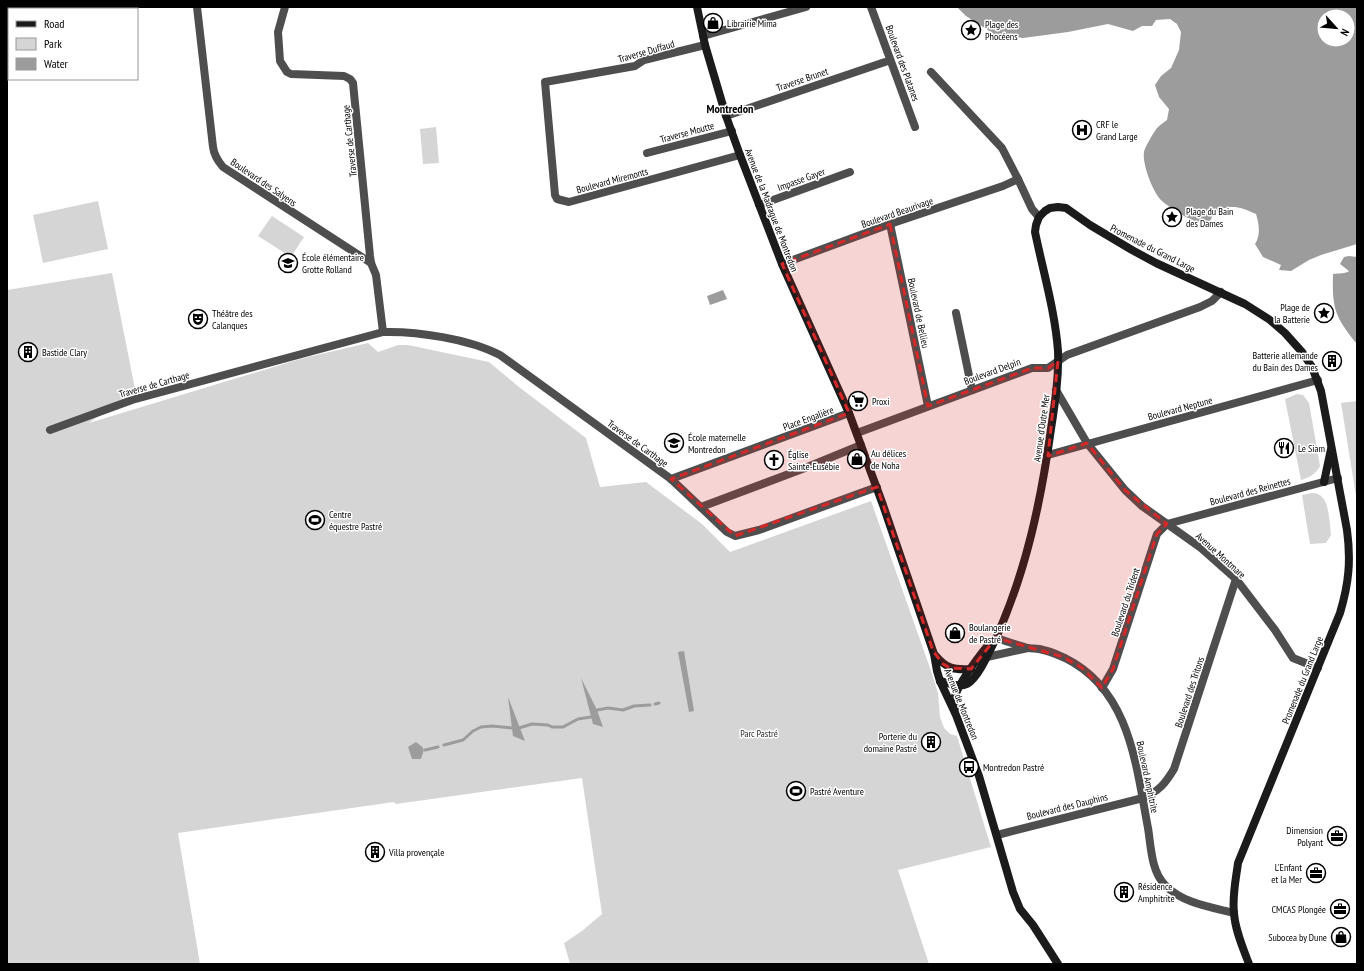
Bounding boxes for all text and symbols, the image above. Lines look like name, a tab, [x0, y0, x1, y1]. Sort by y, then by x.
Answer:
legend	[8, 8, 138, 80]
north arrow	[1316, 8, 1356, 48]
shop icon: Librairie Mima	[702, 12, 724, 34]
text: Road	[44, 16, 64, 31]
place label: Librairie Mima	[727, 17, 777, 30]
place label: Plage des Phocéens	[985, 18, 1019, 43]
place icon: Plage des Phocéens	[960, 19, 982, 41]
street label: Boulevard des Platanes	[883, 23, 923, 104]
text: N	[1337, 27, 1352, 38]
text: Park	[44, 36, 62, 51]
street label: Traverse Duffaud	[616, 37, 676, 66]
text: Water	[44, 56, 69, 71]
street label: Traverse Brunet	[775, 64, 830, 94]
district label: Montredon	[707, 101, 753, 116]
street label: Traverse de Carthage	[339, 104, 360, 178]
place label: CRF le Grand Large	[1096, 118, 1138, 143]
street label: Traverse Moutte	[659, 119, 716, 146]
hospital icon: CRF le Grand Large	[1071, 119, 1093, 141]
street label: Avenue de la Madrague de Montredon	[742, 147, 801, 274]
street label: Boulevard des Salyens	[228, 156, 300, 210]
street label: Boulevard Miremonts	[575, 165, 650, 196]
street label: Impasse Gayer	[776, 165, 827, 194]
street label: Boulevard Beaurivage	[860, 194, 935, 231]
place label: Plage du Bain des Dames	[1186, 205, 1233, 230]
place icon: Plage du Bain des Dames	[1161, 206, 1183, 228]
street label: Promenade du Grand Large	[1108, 221, 1197, 275]
place label: École élémentaire Grotte Rolland	[302, 251, 364, 276]
school or university icon: École élémentaire Grotte Rolland	[277, 252, 299, 274]
street label: Boulevard de Bellieu	[905, 277, 932, 349]
place label: Plage de la Batterie	[1274, 301, 1310, 326]
place icon: Plage de la Batterie	[1313, 302, 1335, 324]
place label: Théâtre des Calanques	[212, 307, 253, 332]
theatre icon: Théâtre des Calanques	[187, 308, 209, 330]
building icon: Bastide Clary	[17, 341, 39, 363]
place label: Bastide Clary	[42, 346, 87, 359]
place label: Batterie allemande du Bain des Dames	[1252, 349, 1319, 374]
building icon: Batterie allemande du Bain des Dames	[1321, 350, 1343, 372]
street label: Boulevard Delpin	[962, 355, 1022, 388]
street label: Traverse de Carthage	[118, 368, 191, 401]
supermarket icon: Proxi	[847, 390, 869, 412]
street label: Avenue d'Outre Mer	[1030, 393, 1053, 463]
street label: Boulevard Neptune	[1146, 394, 1214, 423]
place label: Proxi	[872, 395, 889, 408]
street label: Place Engalière	[781, 403, 835, 434]
street label: Traverse de Carthage	[605, 417, 671, 470]
place label: École maternelle Montredon	[688, 431, 746, 456]
school or university icon: École maternelle Montredon	[663, 432, 685, 454]
restaurant icon: Le Siam	[1273, 437, 1295, 459]
place label: Le Siam	[1298, 442, 1325, 455]
place label: Au délices de Noha	[871, 447, 907, 472]
place label: Église Sainte-Eusébie	[788, 448, 839, 473]
shop icon: Au délices de Noha	[846, 448, 868, 470]
church icon: Église Sainte-Eusébie	[763, 449, 785, 471]
street label: Boulevard des Reinettes	[1208, 474, 1292, 508]
place label: Centre équestre Pastré	[329, 508, 382, 533]
sports icon: Centre équestre Pastré	[304, 509, 326, 531]
street label: Avenue Montmare	[1193, 530, 1248, 581]
street label: Boulevard du Trident	[1108, 566, 1143, 638]
place label: Boulangerie de Pastré	[969, 621, 1011, 646]
shop icon: Boulangerie de Pastré	[944, 622, 966, 644]
street label: Promenade du Grand Large	[1279, 634, 1326, 726]
street label: Boulevard des Tritons	[1172, 655, 1207, 729]
street label: Avenue de Montredon	[941, 667, 982, 742]
park label: Parc Pastré	[740, 727, 778, 740]
place label: Porterie du domaine Pastré	[864, 730, 917, 755]
building icon: Porterie du domaine Pastré	[920, 731, 942, 753]
street label: Boulevard Amphitrite	[1134, 740, 1161, 814]
bus stop icon: Montredon Pastré	[958, 756, 980, 778]
place label: Montredon Pastré	[983, 761, 1044, 774]
sports icon: Pastré Aventure	[785, 780, 807, 802]
place label: Pastré Aventure	[810, 785, 864, 798]
street label: Boulevard des Dauphins	[1025, 790, 1110, 823]
place label: Dimension Polyant	[1286, 824, 1323, 849]
office icon: Dimension Polyant	[1326, 825, 1348, 847]
building icon: Villa provençale	[364, 841, 386, 863]
place label: Villa provençale	[388, 846, 444, 859]
place label: L'Enfant et la Mer	[1271, 861, 1302, 886]
office icon: L'Enfant et la Mer	[1305, 862, 1327, 884]
place label: Résidence Amphitrite	[1138, 880, 1175, 905]
building icon: Résidence Amphitrite	[1113, 881, 1135, 903]
office icon: CMCAS Plongée	[1329, 898, 1351, 920]
place label: CMCAS Plongée	[1272, 903, 1326, 916]
shop icon: Subocea by Dune	[1330, 926, 1352, 948]
place label: Subocea by Dune	[1268, 931, 1327, 944]

